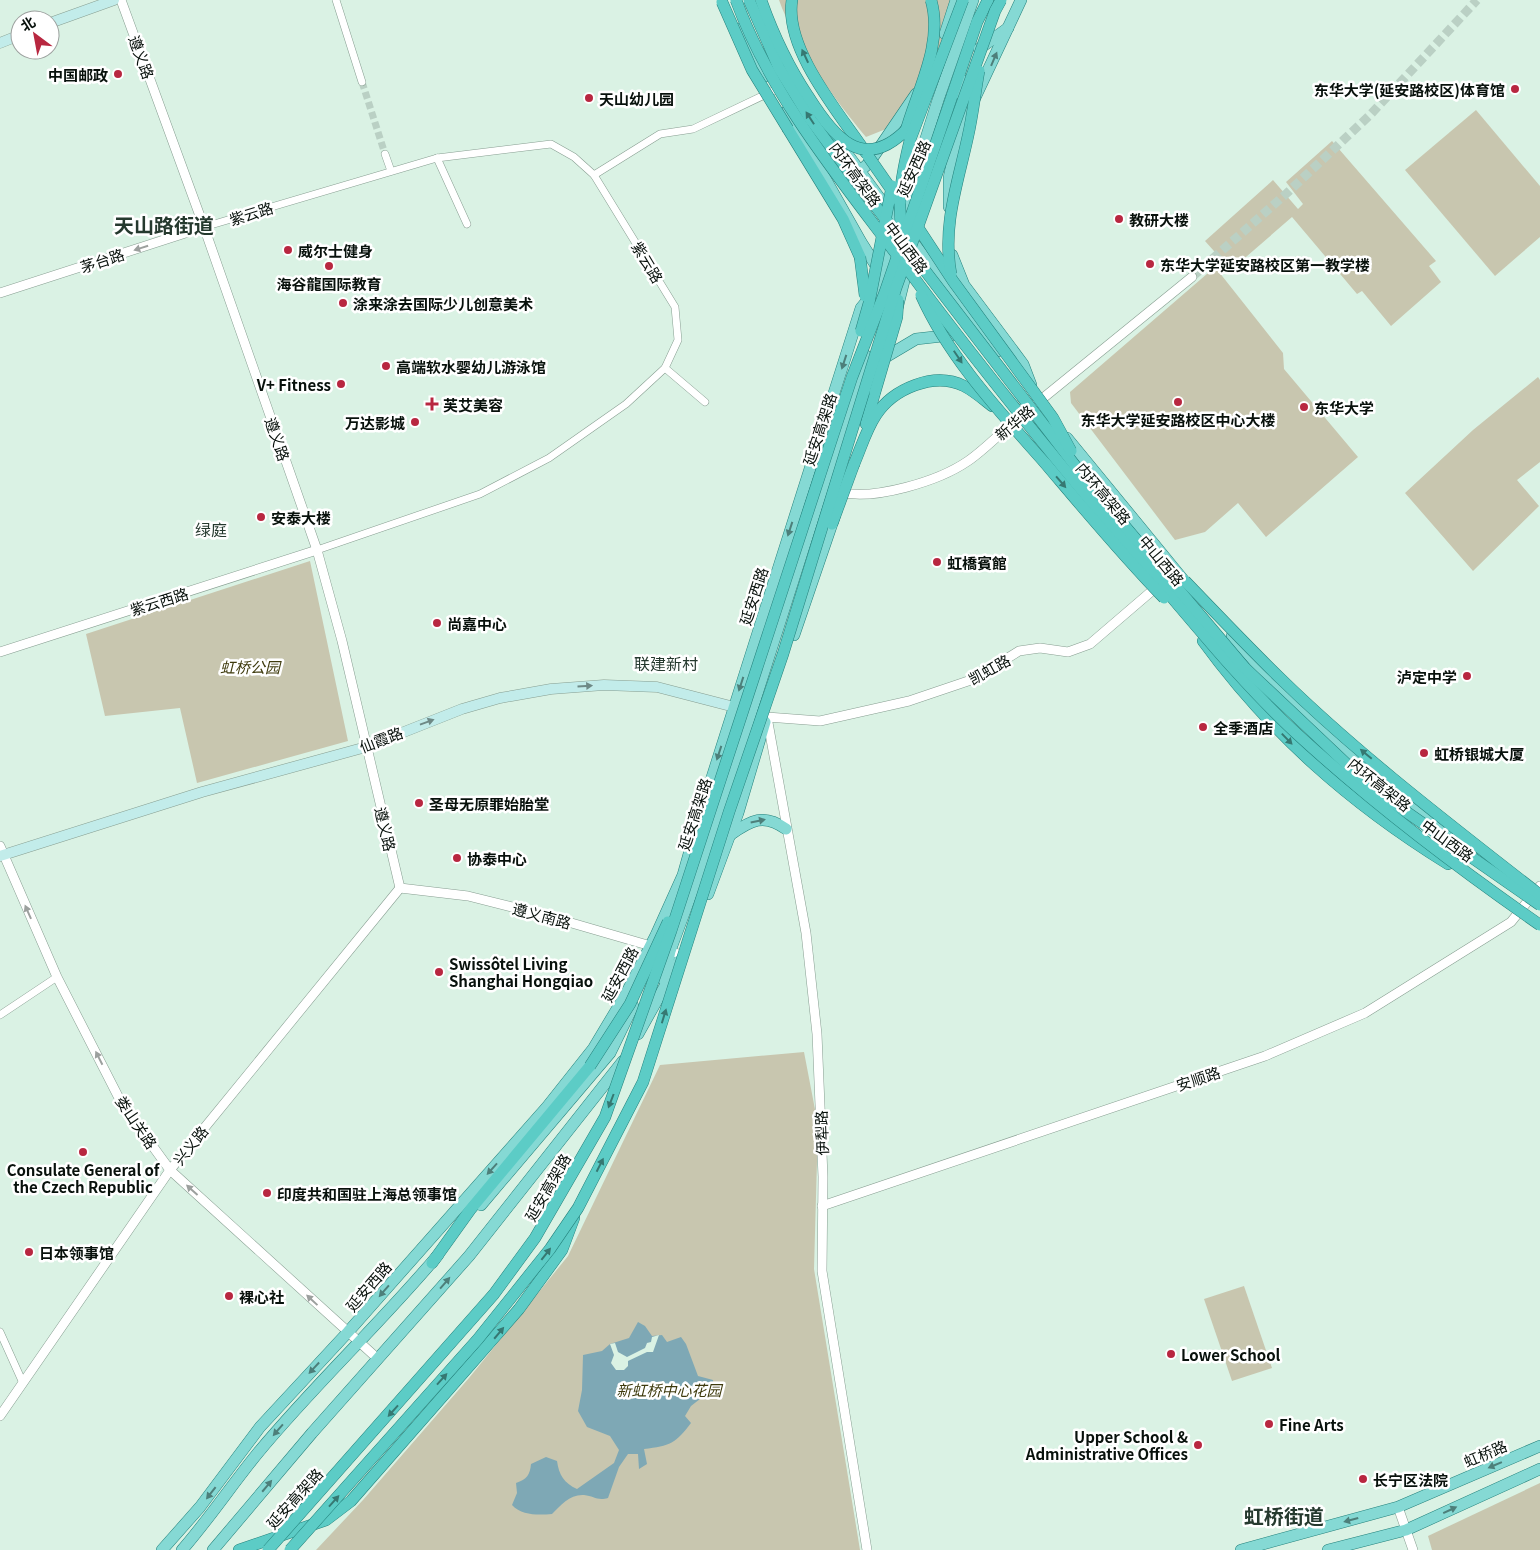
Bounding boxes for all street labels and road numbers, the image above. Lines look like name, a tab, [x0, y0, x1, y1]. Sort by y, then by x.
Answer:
street label: 遵义路	[124, 32, 160, 82]
street label: 延安西路	[891, 136, 935, 200]
street label: 内环高架路	[825, 137, 887, 211]
street label: 紫云路	[226, 196, 276, 230]
street label: 中山西路	[881, 217, 933, 277]
street label: 紫云路	[627, 237, 669, 287]
street label: 茅台路	[77, 243, 127, 277]
street label: 延安高架路	[797, 390, 841, 468]
street label: 新华路	[990, 399, 1038, 445]
street label: 遵义路	[261, 414, 295, 464]
street label: 内环高架路	[1072, 458, 1136, 528]
street label: 中山西路	[1135, 530, 1189, 590]
street label: 延安西路	[734, 564, 772, 628]
street label: 紫云西路	[127, 582, 191, 620]
street label: 凯虹路	[964, 649, 1014, 689]
street label: 仙霞路	[356, 721, 406, 757]
street label: 内环高架路	[1344, 752, 1416, 816]
street label: 延安高架路	[672, 775, 716, 853]
street label: 遵义路	[371, 805, 401, 853]
street label: 中山西路	[1418, 814, 1478, 866]
street label: 遵义南路	[510, 897, 574, 933]
street label: 延安西路	[596, 943, 642, 1005]
street label: 安顺路	[1173, 1061, 1223, 1095]
street label: 娄山关路	[112, 1091, 162, 1153]
street label: 伊犁路	[810, 1110, 832, 1156]
street label: 兴义路	[168, 1121, 212, 1169]
street label: 延安高架路	[519, 1149, 575, 1225]
street label: 延安西路	[340, 1256, 396, 1316]
street label: 虹桥路	[1460, 1435, 1510, 1471]
street label: 延安高架路	[261, 1463, 327, 1533]

